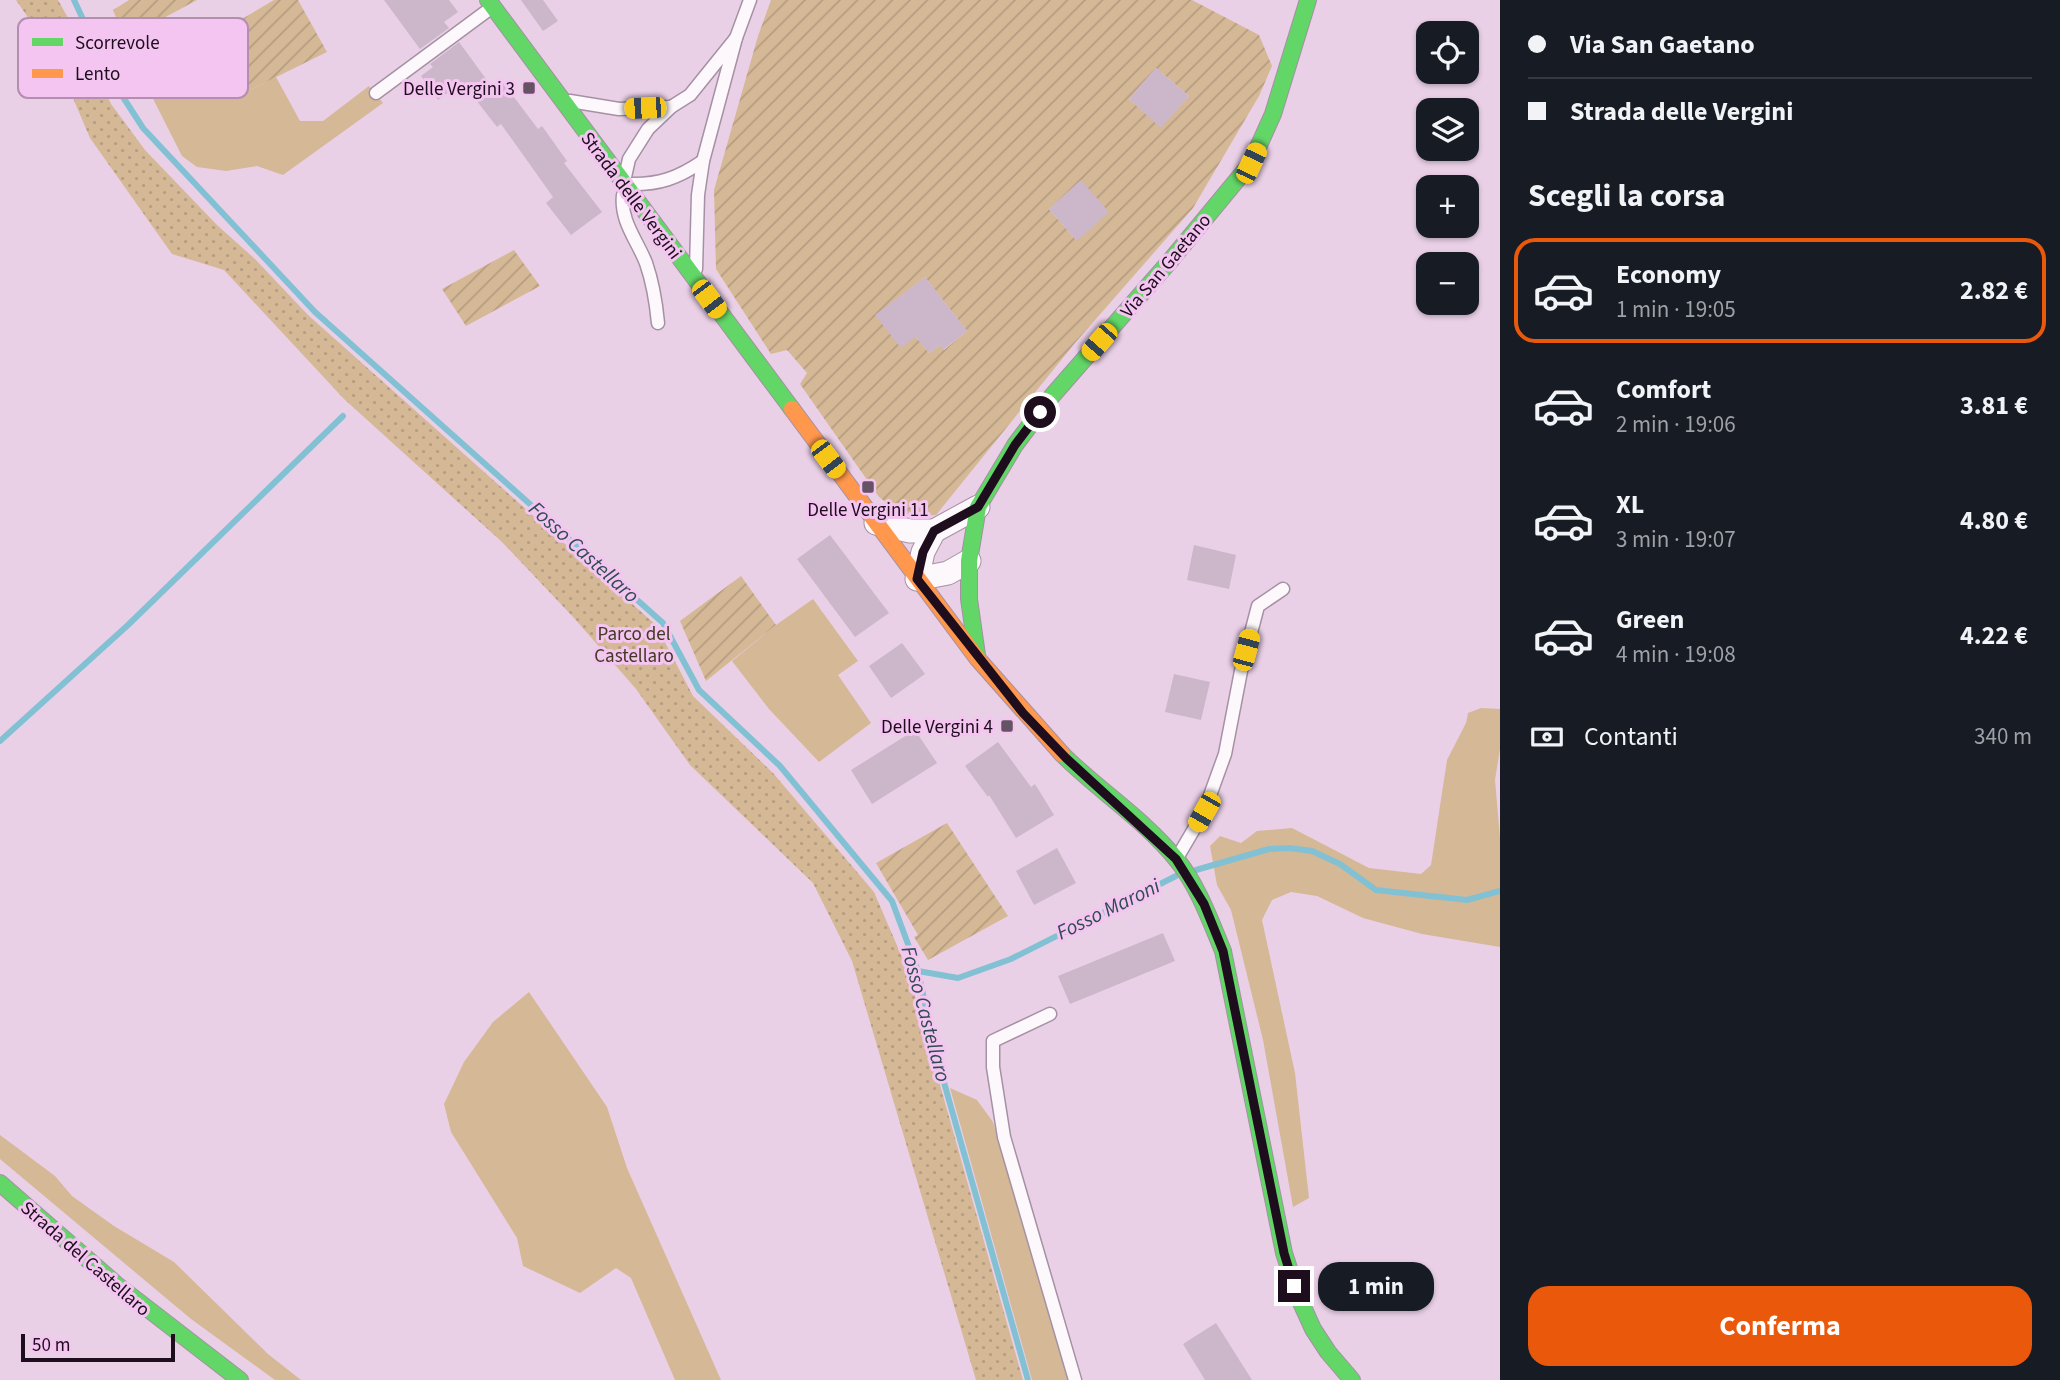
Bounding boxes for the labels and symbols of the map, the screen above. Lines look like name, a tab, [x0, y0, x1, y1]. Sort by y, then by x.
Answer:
legend	[18, 18, 248, 98]
text: Scorrevole	[75, 30, 160, 57]
text: Lento	[75, 61, 120, 88]
place label: Delle Vergini 3	[403, 76, 515, 103]
marker: Delle Vergini 3	[521, 80, 537, 96]
car	[624, 97, 667, 119]
street label: Strada delle Vergini	[574, 127, 688, 265]
car	[1233, 140, 1270, 186]
street label: Via San Gaetano	[1114, 208, 1218, 324]
car	[688, 276, 731, 322]
car	[1078, 319, 1121, 365]
route start	[1024, 396, 1056, 428]
car	[807, 436, 850, 482]
marker: Delle Vergini 11	[860, 479, 876, 495]
water label: Fosso Castellaro	[522, 494, 646, 610]
place label: Delle Vergini 11	[807, 497, 929, 524]
park label: Parco del Castellaro	[594, 621, 674, 670]
car	[1231, 627, 1262, 673]
place label: Delle Vergini 4	[881, 714, 993, 741]
marker: Delle Vergini 4	[999, 718, 1015, 734]
car	[1185, 789, 1224, 835]
water label: Fosso Maroni	[1051, 870, 1166, 947]
water label: Fosso Castellaro	[893, 943, 959, 1085]
street label: Strada del Castellaro	[14, 1195, 156, 1323]
callout: 1 min	[1318, 1262, 1434, 1310]
route end	[1278, 1270, 1310, 1302]
scale bar	[21, 1331, 175, 1363]

